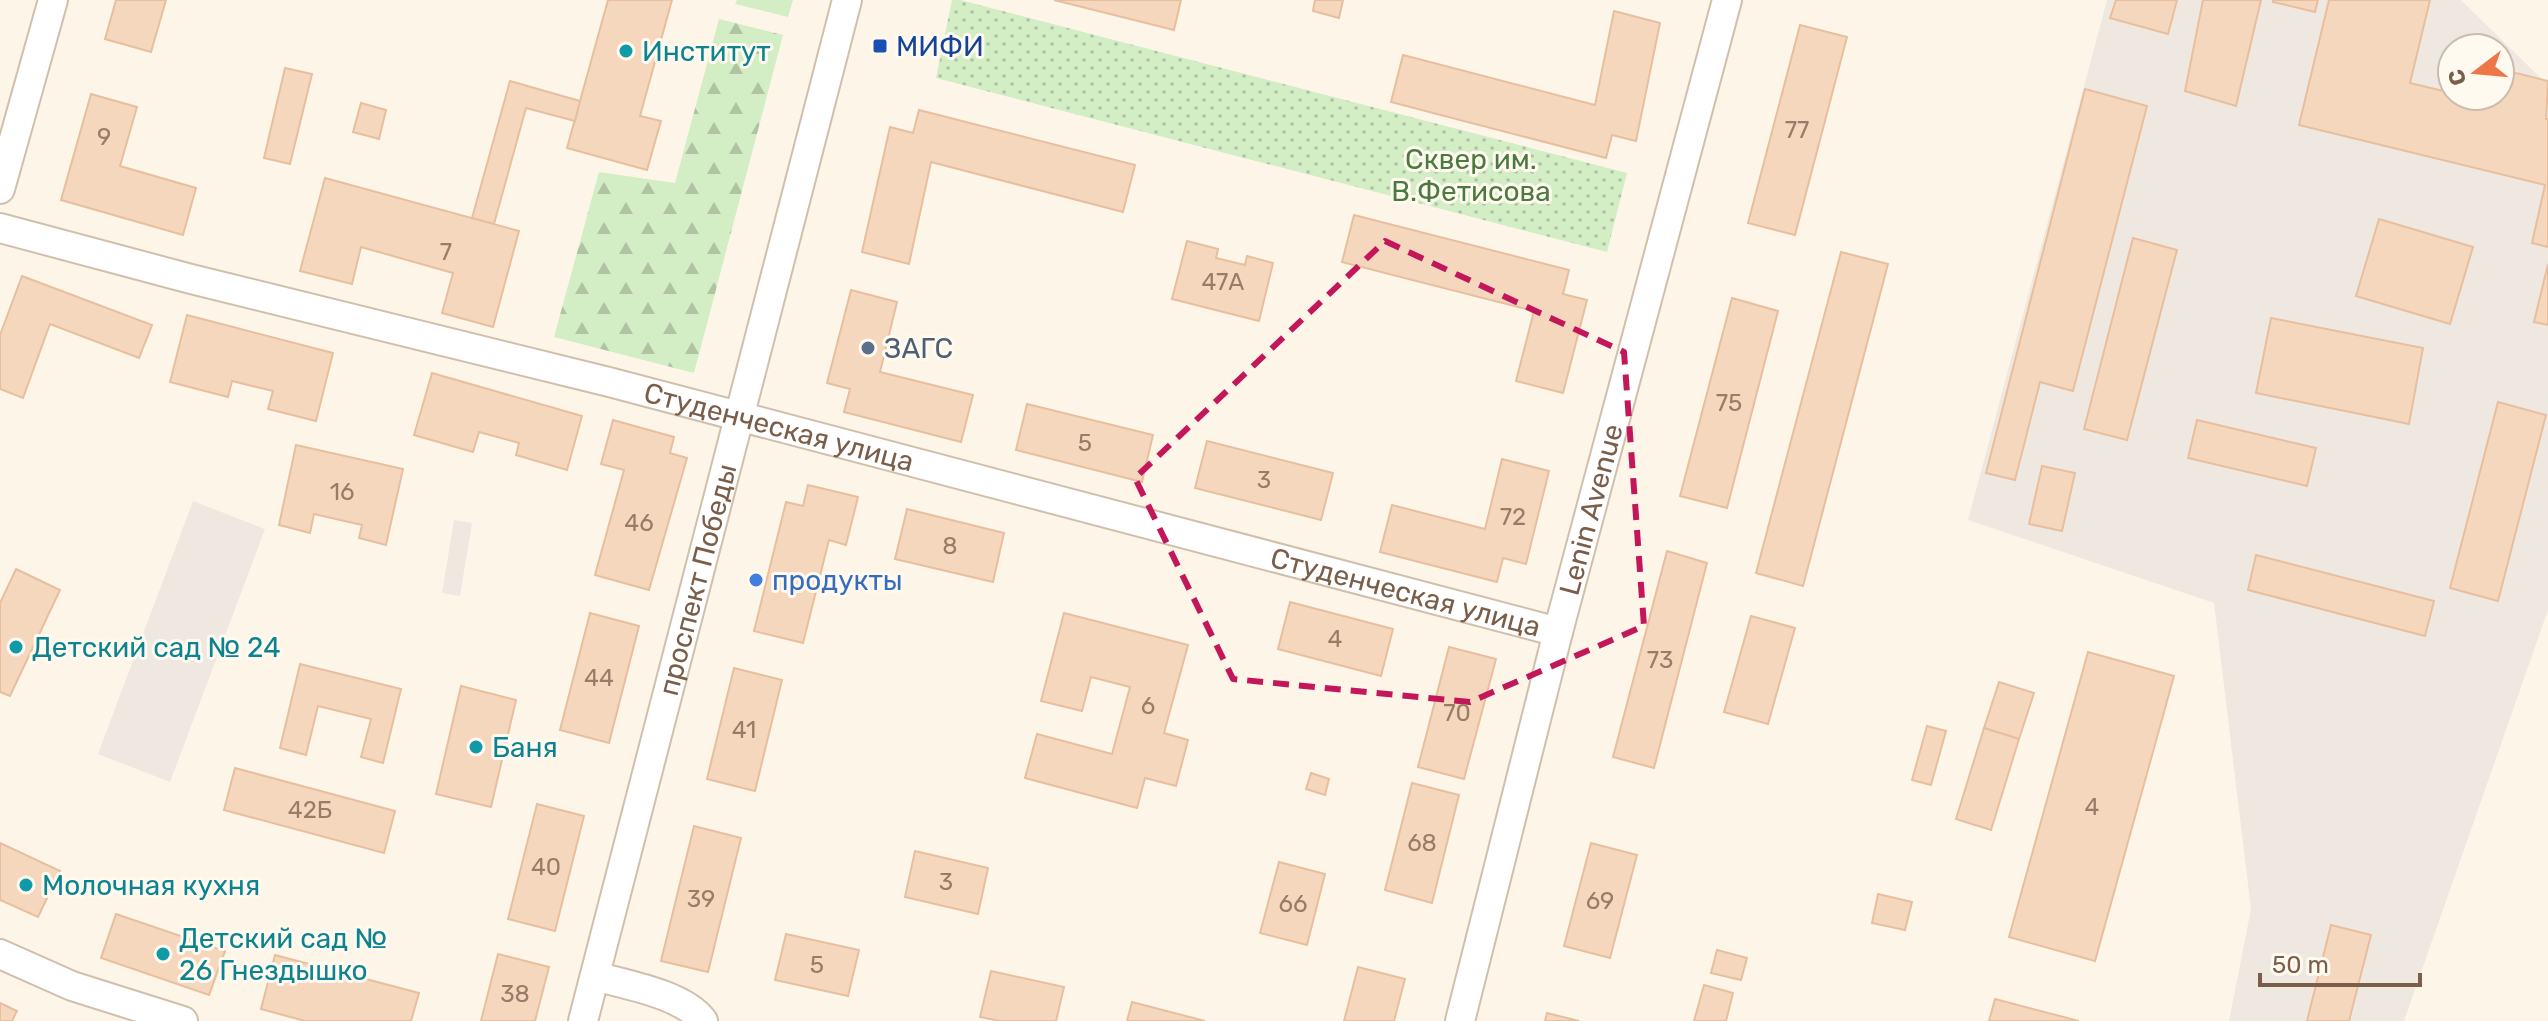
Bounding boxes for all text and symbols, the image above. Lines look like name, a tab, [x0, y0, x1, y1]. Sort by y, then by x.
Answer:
place label: МИФИ	[896, 30, 984, 63]
north arrow	[2436, 32, 2516, 112]
place label: Институт	[642, 35, 771, 68]
marker: МИФИ	[871, 37, 889, 55]
marker: Институт	[617, 42, 635, 60]
text: С	[2442, 66, 2472, 89]
house number: 77	[1785, 116, 1809, 144]
house number: 9	[97, 123, 111, 151]
park label: Сквер им. В.Фетисова	[1391, 143, 1551, 208]
house number: 7	[440, 238, 452, 266]
house number: 47А	[1202, 268, 1244, 296]
place label: ЗАГС	[884, 332, 953, 365]
marker: ЗАГС	[859, 339, 877, 357]
street label: Студенческая улица	[640, 376, 917, 479]
house number: 75	[1716, 389, 1742, 417]
street label: Lenin Avenue	[1553, 420, 1630, 599]
house number: 5	[1078, 429, 1092, 457]
street label: проспект Победы	[652, 460, 743, 699]
house number: 3	[1257, 466, 1271, 494]
house number: 16	[330, 478, 354, 506]
house number: 72	[1500, 503, 1526, 531]
house number: 46	[624, 509, 654, 537]
house number: 8	[942, 532, 958, 560]
street label: Студенческая улица	[1267, 541, 1544, 644]
place label: продукты	[772, 564, 903, 597]
marker: продукты	[747, 571, 765, 589]
house number: 4	[1328, 625, 1343, 653]
place label: Детский сад № 24	[32, 631, 281, 664]
marker: Детский сад № 24	[7, 638, 25, 656]
house number: 73	[1647, 646, 1673, 674]
house number: 44	[584, 664, 614, 692]
house number: 6	[1141, 692, 1155, 720]
house number: 70	[1443, 699, 1471, 727]
house number: 41	[732, 716, 756, 744]
place label: Баня	[492, 731, 558, 764]
marker: Баня	[467, 738, 485, 756]
house number: 4	[2085, 793, 2100, 821]
house number: 42Б	[288, 796, 332, 824]
house number: 68	[1407, 829, 1437, 857]
house number: 40	[531, 853, 561, 881]
house number: 3	[939, 868, 953, 896]
place label: Молочная кухня	[42, 869, 260, 902]
marker: Молочная кухня	[17, 876, 35, 894]
house number: 39	[687, 885, 715, 913]
house number: 69	[1586, 887, 1614, 915]
house number: 66	[1279, 890, 1307, 918]
place label: Детский сад № 26 Гнездышко	[179, 922, 387, 987]
scale bar	[2260, 937, 2420, 987]
marker: Детский сад № 26 Гнездышко	[154, 945, 172, 963]
house number: 5	[810, 951, 824, 979]
text: 50 m	[2272, 951, 2329, 979]
house number: 38	[500, 980, 530, 1008]

